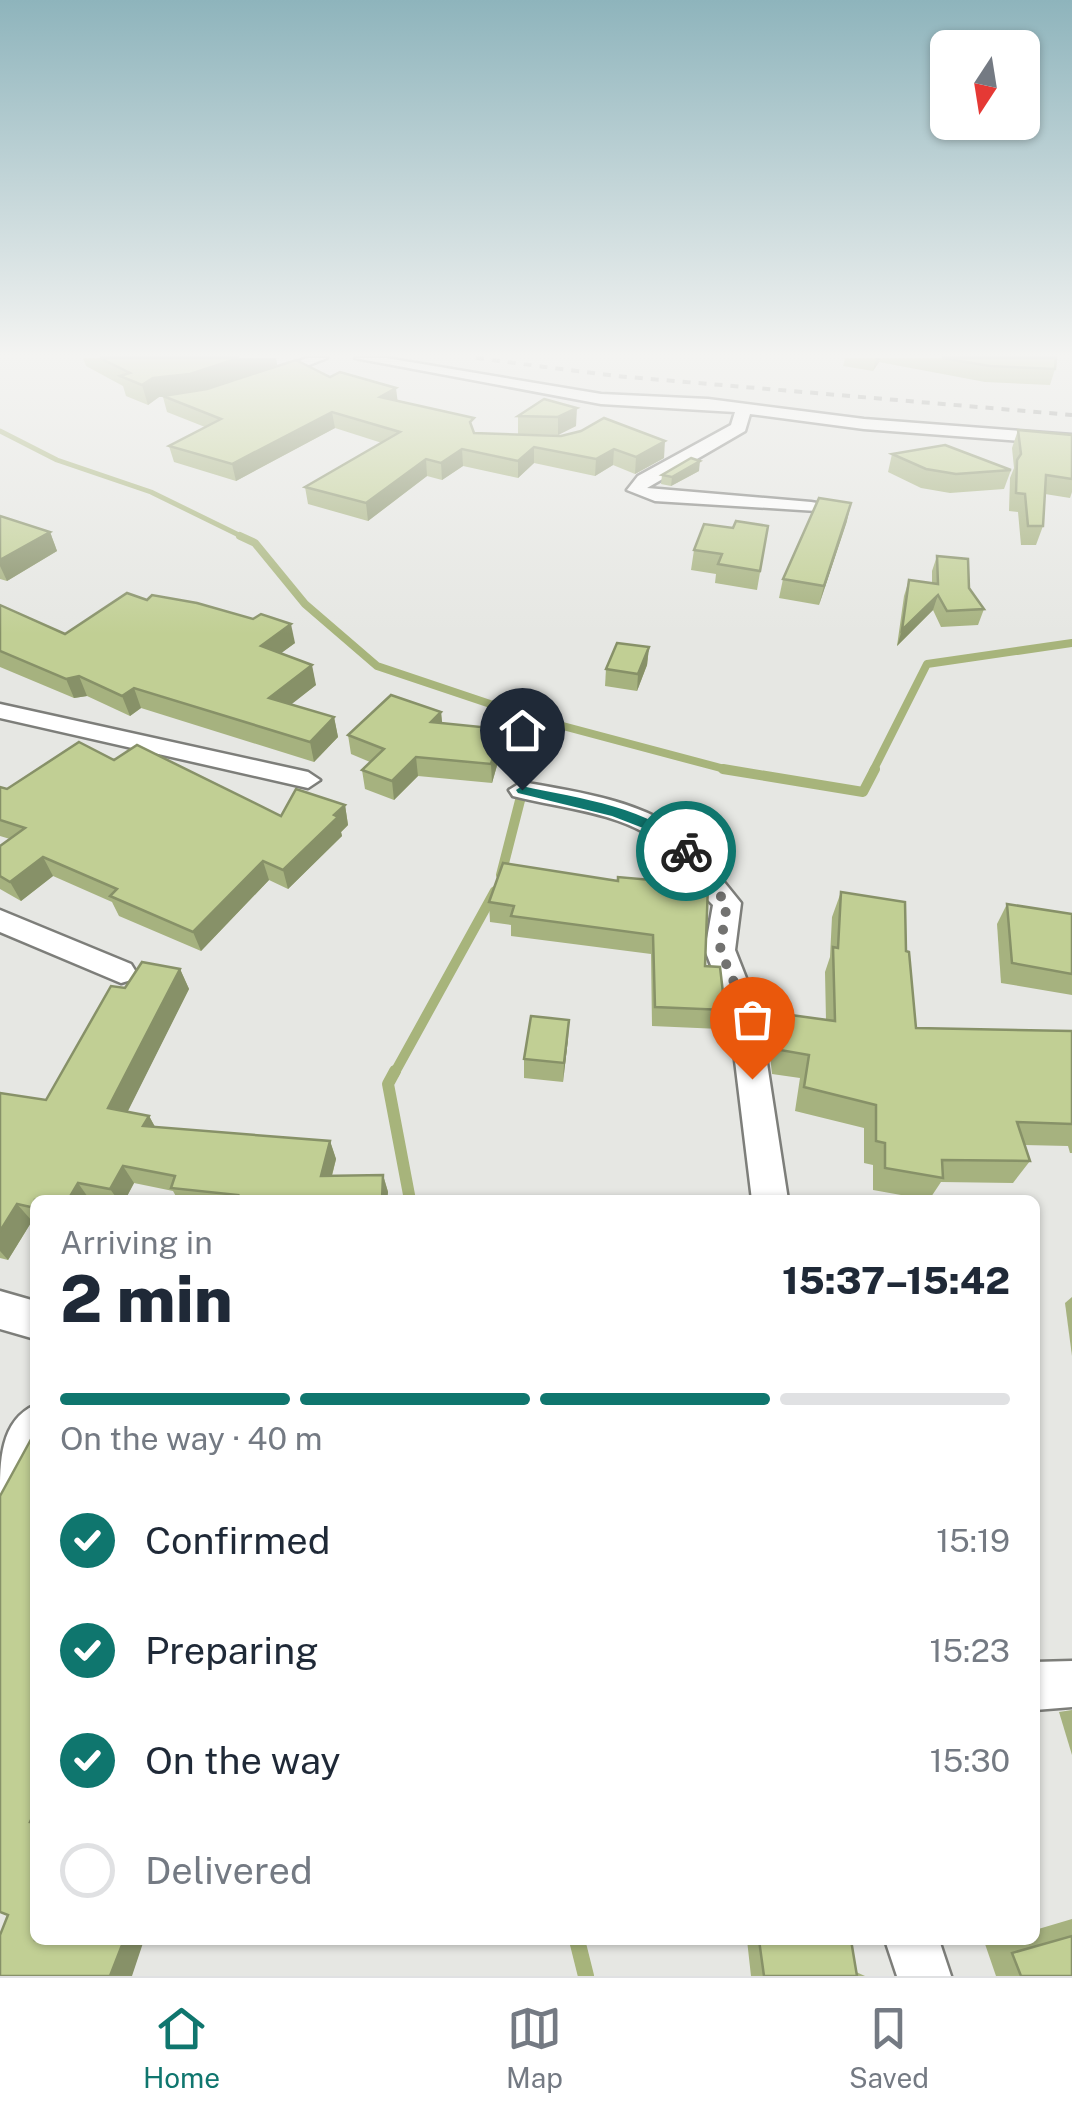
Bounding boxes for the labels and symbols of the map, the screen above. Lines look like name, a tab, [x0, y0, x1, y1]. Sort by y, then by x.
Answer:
north arrow	[930, 30, 1040, 140]
pin	[480, 688, 565, 791]
courier	[636, 801, 736, 901]
pin	[710, 977, 795, 1080]

